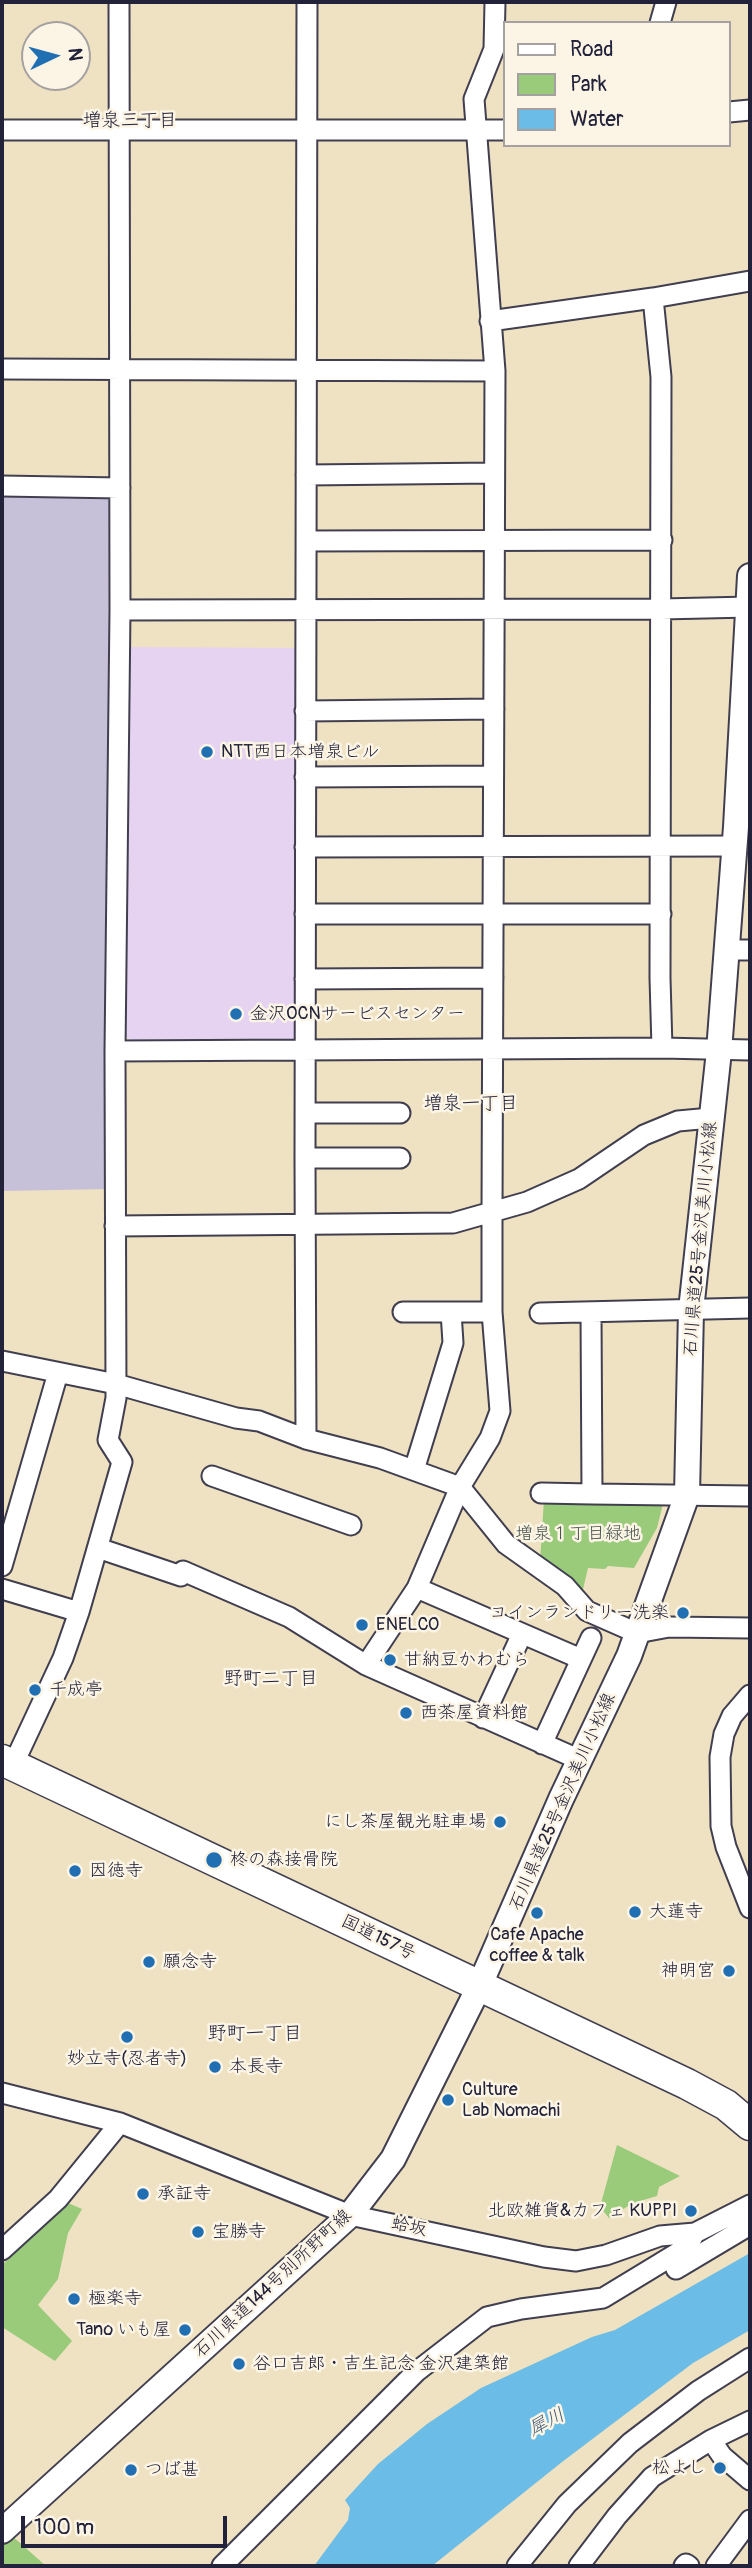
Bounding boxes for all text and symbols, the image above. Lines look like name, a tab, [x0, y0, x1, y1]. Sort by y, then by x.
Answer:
north arrow	[21, 21, 91, 91]
legend	[504, 21, 731, 147]
text: Road	[570, 36, 614, 63]
text: N	[62, 47, 87, 62]
text: Park	[570, 71, 607, 98]
text: Water	[570, 106, 623, 133]
district label: 増泉三丁目	[83, 110, 177, 132]
place label: NTT西日本増泉ビル	[221, 741, 379, 763]
marker: NTT西日本増泉ビル	[199, 744, 215, 760]
place label: 金沢OCNサービスセンター	[250, 1003, 465, 1025]
marker: 金沢OCNサービスセンター	[228, 1006, 244, 1022]
district label: 増泉一丁目	[424, 1093, 518, 1115]
street label: 石川県道25号金沢美川小松線	[680, 1121, 722, 1357]
park label: 増泉１丁目緑地	[515, 1523, 641, 1545]
place label: コインランドリー洗楽	[489, 1602, 669, 1624]
marker: コインランドリー洗楽	[675, 1605, 691, 1621]
place label: ENELCO	[376, 1614, 439, 1636]
marker: ENELCO	[354, 1617, 370, 1633]
place label: 甘納豆かわむら	[404, 1649, 530, 1671]
marker: 甘納豆かわむら	[382, 1652, 398, 1668]
district label: 野町二丁目	[224, 1668, 318, 1690]
place label: 千成亭	[49, 1679, 103, 1701]
marker: 千成亭	[27, 1682, 43, 1698]
street label: 石川県道25号金沢美川小松線	[505, 1690, 621, 1914]
place label: 西茶屋資料館	[420, 1702, 528, 1724]
marker: 西茶屋資料館	[398, 1705, 414, 1721]
place label: にし茶屋観光駐車場	[324, 1811, 486, 1833]
marker: にし茶屋観光駐車場	[492, 1814, 508, 1830]
place label: 柊の森接骨院	[230, 1849, 338, 1871]
marker: 柊の森接骨院	[204, 1850, 224, 1870]
place label: 因徳寺	[89, 1860, 143, 1882]
marker: 因徳寺	[67, 1863, 83, 1879]
place label: 大蓮寺	[649, 1901, 703, 1923]
marker: 大蓮寺	[627, 1904, 643, 1920]
marker: Cafe Apache coffee & talk	[529, 1905, 545, 1921]
street label: 国道157号	[337, 1911, 419, 1965]
place label: Cafe Apache coffee & talk	[490, 1924, 584, 1966]
place label: 願念寺	[163, 1951, 217, 1973]
marker: 願念寺	[141, 1954, 157, 1970]
place label: 神明宮	[661, 1960, 715, 1982]
marker: 神明宮	[721, 1963, 737, 1979]
district label: 野町一丁目	[208, 2023, 302, 2045]
marker: 妙立寺(忍者寺)	[119, 2029, 135, 2045]
place label: 妙立寺(忍者寺)	[67, 2048, 187, 2070]
place label: 本長寺	[229, 2056, 283, 2078]
marker: 本長寺	[207, 2059, 223, 2075]
place label: Culture Lab Nomachi	[462, 2079, 560, 2122]
marker: Culture Lab Nomachi	[440, 2092, 456, 2108]
place label: 承証寺	[157, 2183, 211, 2205]
marker: 承証寺	[135, 2186, 151, 2202]
place label: 北欧雑貨&カフェ KUPPI	[488, 2200, 677, 2222]
marker: 北欧雑貨&カフェ KUPPI	[683, 2203, 699, 2219]
street label: 石川県道144号別所野町線	[190, 2205, 356, 2363]
street label: 蛤坂	[389, 2213, 429, 2241]
place label: 宝勝寺	[212, 2221, 266, 2243]
marker: 宝勝寺	[190, 2224, 206, 2240]
place label: 極楽寺	[88, 2288, 142, 2310]
marker: 極楽寺	[66, 2291, 82, 2307]
place label: Tano いも屋	[76, 2319, 171, 2341]
marker: Tano いも屋	[177, 2322, 193, 2338]
place label: 谷口吉郎・吉生記念 金沢建築館	[253, 2353, 509, 2375]
marker: 谷口吉郎・吉生記念 金沢建築館	[231, 2356, 247, 2372]
water label: 犀川	[525, 2404, 569, 2442]
place label: 松よし	[652, 2457, 706, 2479]
place label: つば甚	[145, 2459, 199, 2481]
marker: 松よし	[712, 2460, 728, 2476]
marker: つば甚	[123, 2462, 139, 2478]
scale bar	[24, 2502, 231, 2546]
text: 100 m	[34, 2514, 94, 2541]

